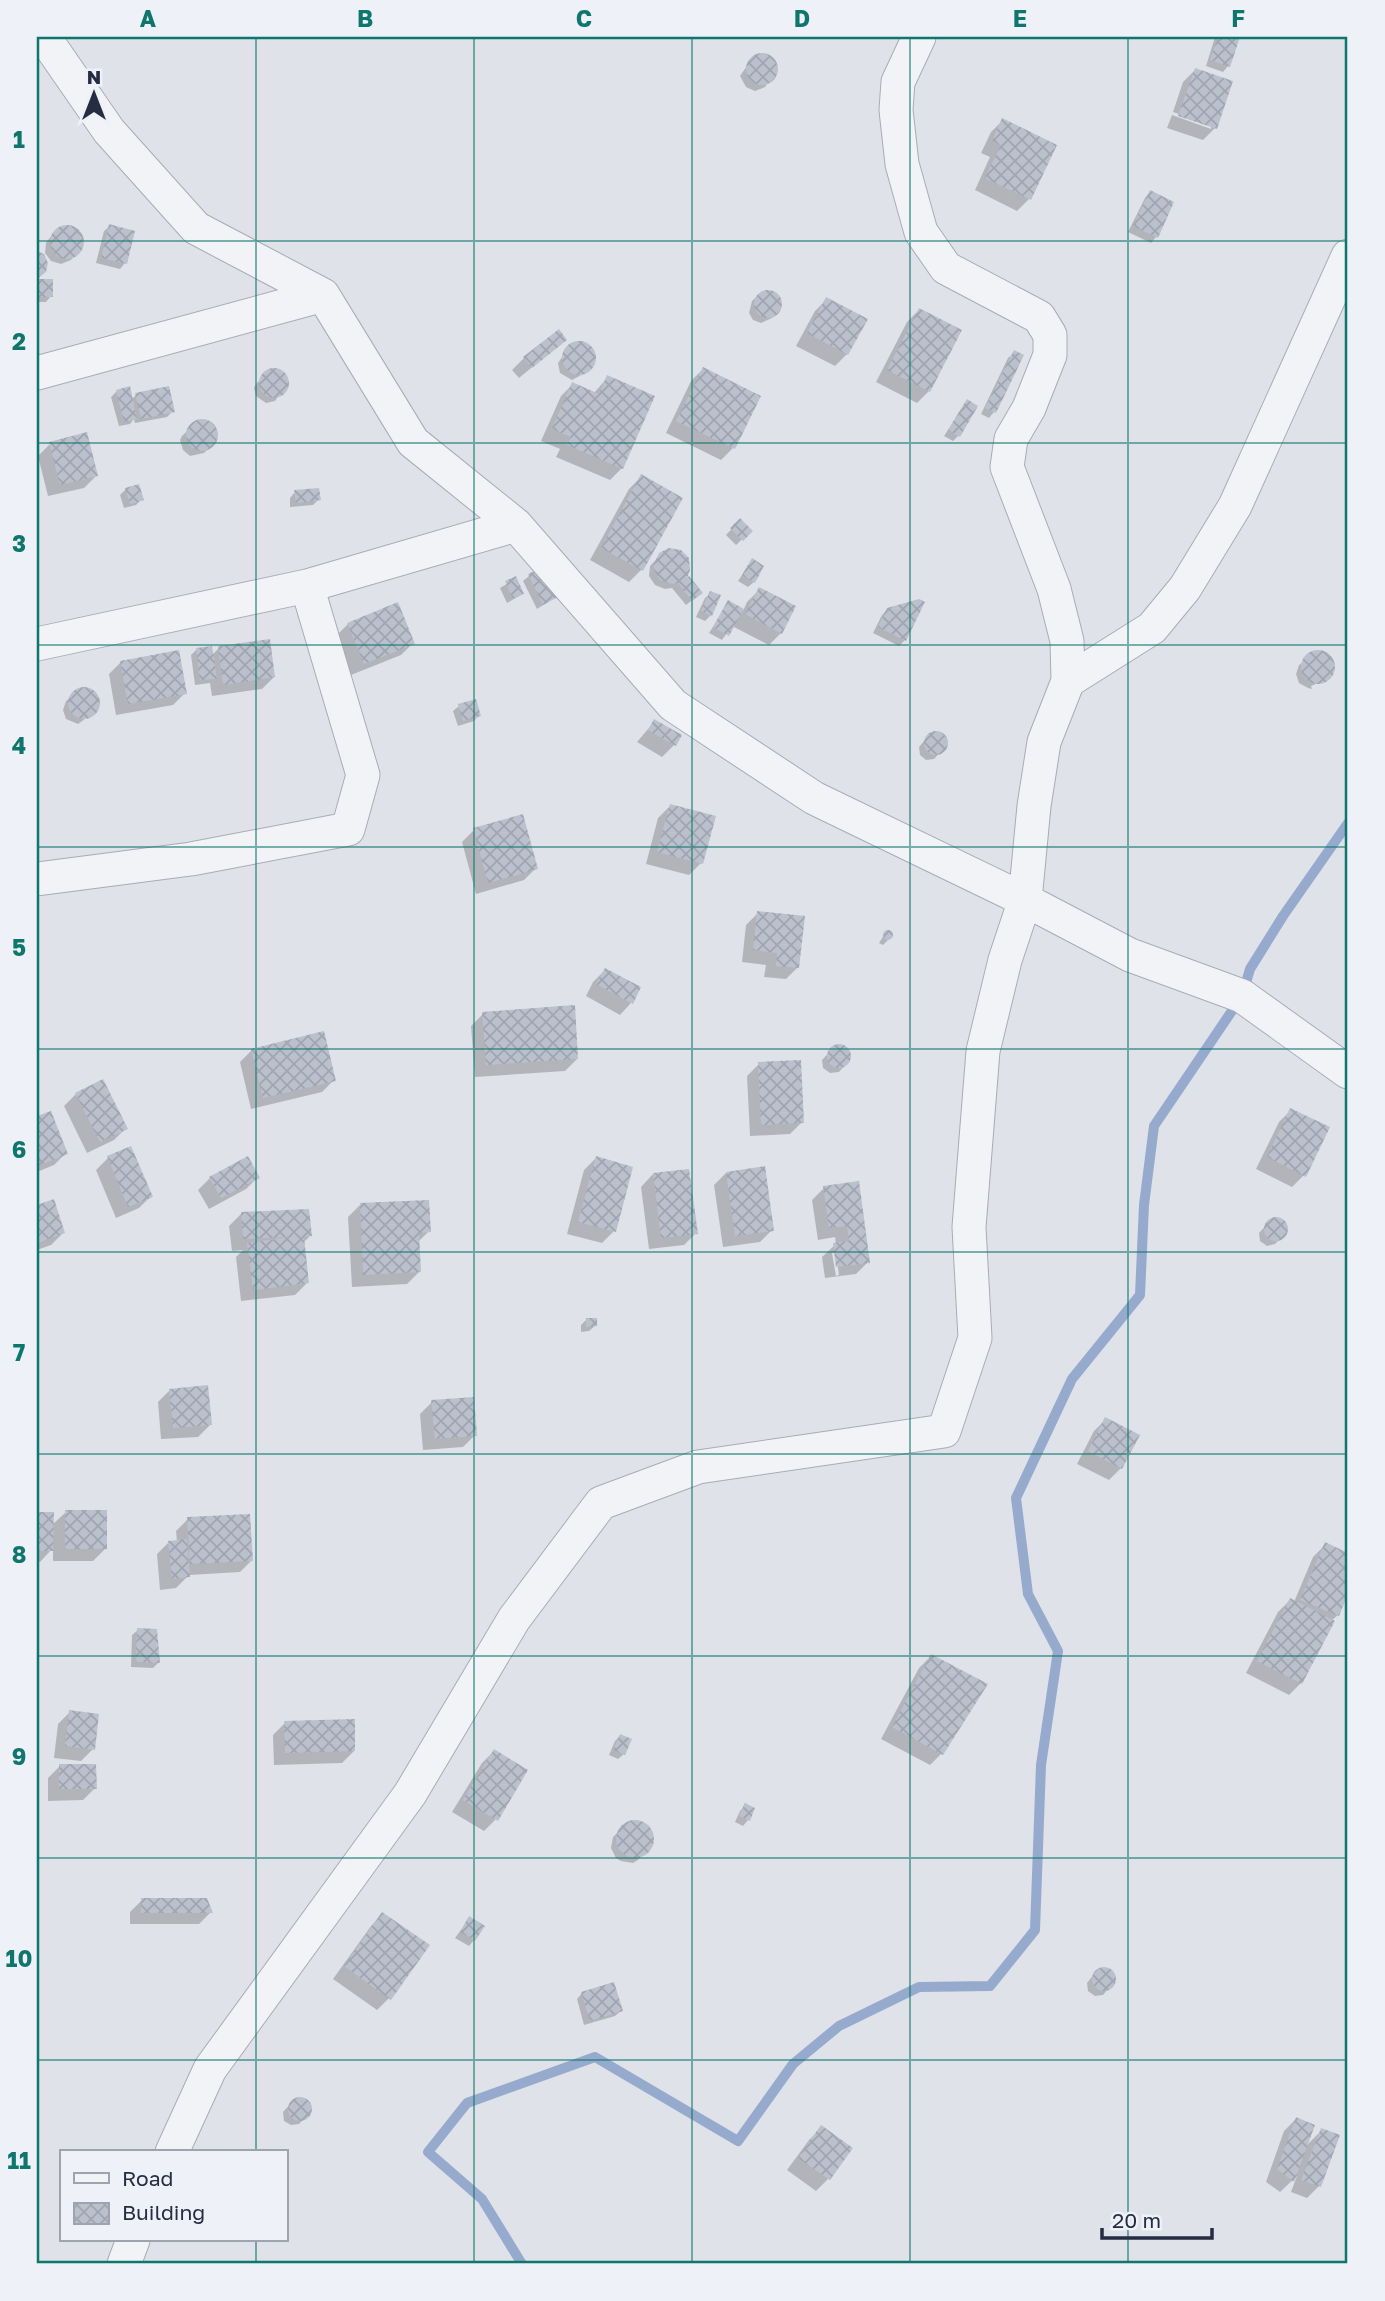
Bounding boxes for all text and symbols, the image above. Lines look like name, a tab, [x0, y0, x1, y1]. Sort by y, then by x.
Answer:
text: A	[140, 4, 157, 32]
text: B	[357, 4, 373, 32]
text: C	[576, 4, 592, 32]
text: D	[794, 4, 810, 32]
text: E	[1013, 4, 1027, 32]
text: F	[1231, 4, 1245, 32]
north arrow	[60, 60, 130, 130]
text: N	[87, 65, 101, 88]
text: 1	[13, 125, 25, 153]
text: 2	[12, 327, 26, 355]
text: 3	[12, 529, 26, 557]
text: 4	[12, 731, 26, 759]
text: 5	[12, 933, 26, 961]
text: 6	[12, 1135, 26, 1163]
text: 7	[13, 1338, 25, 1366]
text: 8	[12, 1540, 26, 1568]
text: 9	[12, 1742, 26, 1770]
text: 10	[6, 1944, 32, 1972]
text: 11	[7, 2146, 31, 2174]
legend	[60, 2150, 287, 2242]
text: Road	[122, 2165, 173, 2191]
scale bar	[1102, 2196, 1212, 2240]
text: Building	[122, 2199, 205, 2225]
text: 20 m	[1112, 2207, 1161, 2233]

